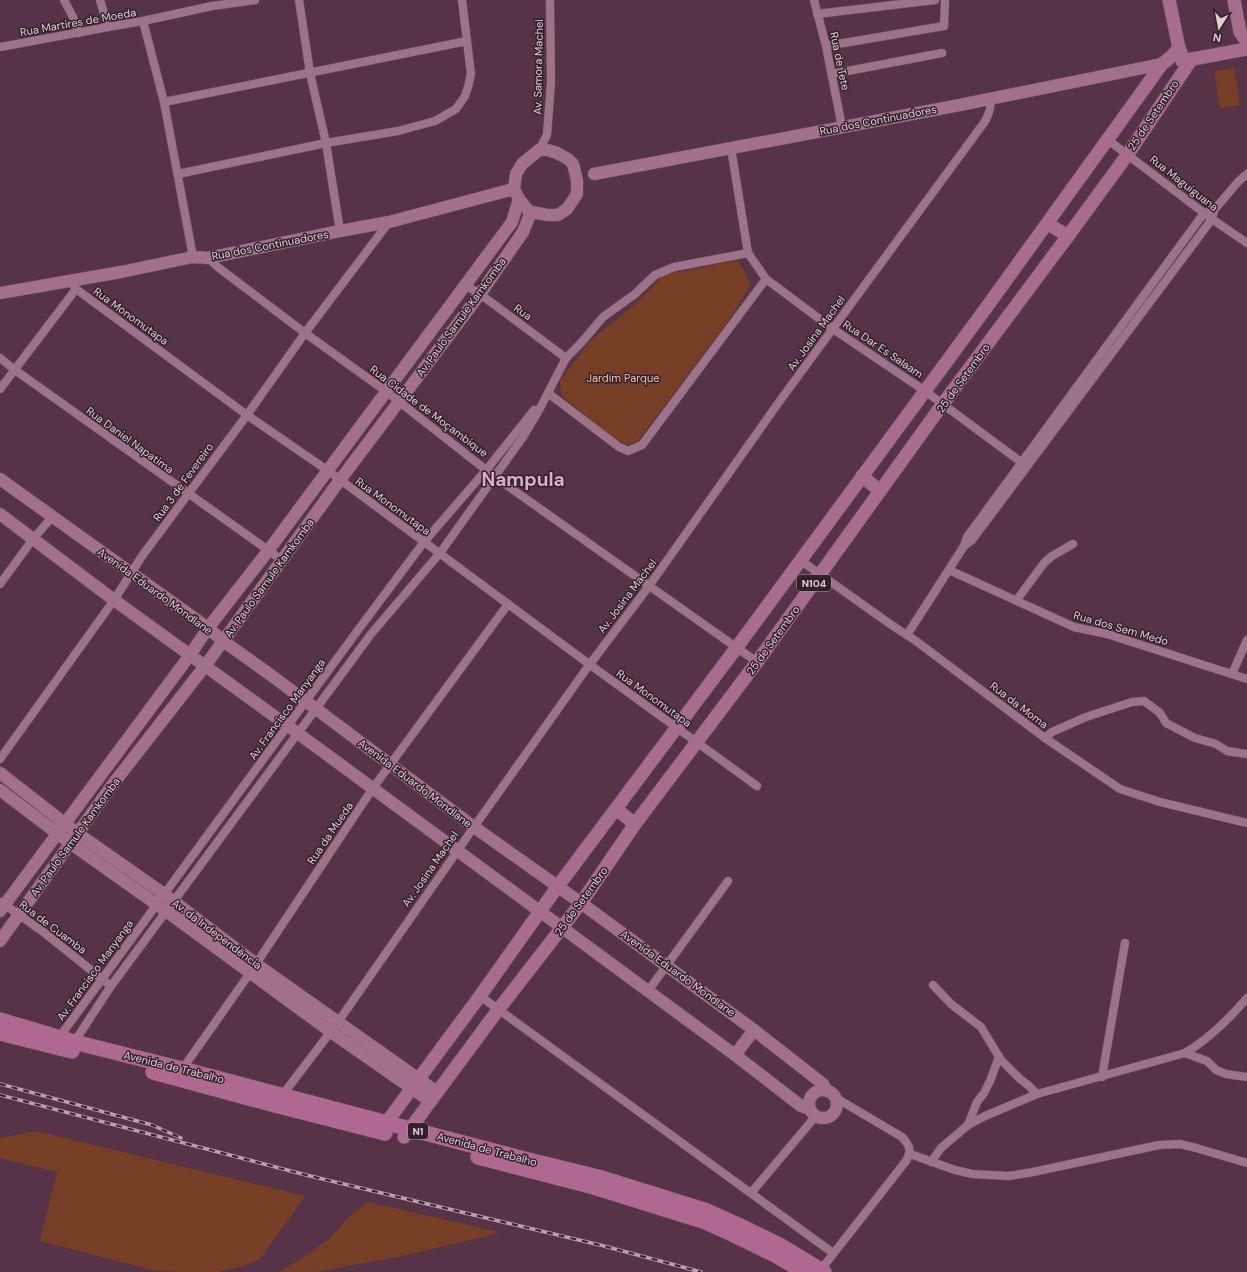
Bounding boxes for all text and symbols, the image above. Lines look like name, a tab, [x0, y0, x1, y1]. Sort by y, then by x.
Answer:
street label: Rua Martires de Moeda	[19, 5, 137, 39]
north arrow	[1199, 8, 1239, 48]
street label: Av. Samora Machel	[530, 19, 546, 115]
street label: Rua de Tete	[827, 30, 853, 92]
text: N	[1212, 30, 1222, 45]
street label: 25 de Setembro	[1124, 77, 1182, 153]
street label: Rua dos Continuadores	[818, 102, 938, 138]
street label: Rua Maguiguana	[1147, 152, 1221, 214]
street label: Rua dos Continuadores	[210, 227, 330, 263]
street label: Av. Paulo Samule Kamkomba	[413, 255, 509, 379]
street label: Rua Monomutapa	[91, 284, 171, 348]
street label: Av. Josina Machel	[784, 293, 848, 373]
street label: Rua	[511, 301, 535, 323]
street label: Rua Dar Es Salaam	[840, 317, 926, 381]
street label: 25 de Setembro	[933, 341, 993, 415]
street label: Rua Cidade de Moçambique	[367, 362, 491, 460]
park label: Jardim Parque	[586, 371, 660, 385]
street label: Rua Daniel Napatima	[83, 404, 177, 477]
street label: Rua 3 de Fevereiro	[150, 440, 216, 524]
district label: Nampula	[481, 467, 565, 492]
street label: Rua Monomutapa	[353, 474, 433, 538]
street label: Av. Paulo Samule Kamkomba	[221, 516, 317, 640]
street label: Avenida Eduardo Mondlane	[95, 545, 215, 637]
street label: Av. Josina Machel	[595, 556, 659, 636]
road number: N104	[797, 575, 831, 591]
street label: 25 de Setembro	[743, 603, 803, 677]
street label: Rua dos Sem Medo	[1072, 608, 1170, 648]
street label: Av. Francisco Manyanga	[246, 656, 328, 762]
street label: Rua Monomutapa	[614, 666, 694, 730]
street label: Rua da Moma	[987, 679, 1051, 731]
street label: Avenida Eduardo Mondlane	[355, 736, 475, 830]
street label: Av. Paulo Samule Kamkomba	[27, 775, 123, 899]
street label: Rua da Mueda	[304, 799, 356, 867]
street label: Av. Josina Machel	[399, 828, 461, 910]
street label: 25 de Setembro	[551, 864, 611, 938]
street label: Av. da Independência	[169, 896, 265, 972]
street label: Rua de Cuamba	[17, 897, 89, 957]
street label: Av. Francisco Manyanga	[54, 917, 136, 1023]
street label: Avenida Eduardo Mondlane	[618, 927, 738, 1019]
street label: Avenida de Trabalho	[122, 1048, 226, 1086]
road number: N1	[408, 1123, 428, 1139]
street label: Avenida de Trabalho	[435, 1129, 539, 1169]

